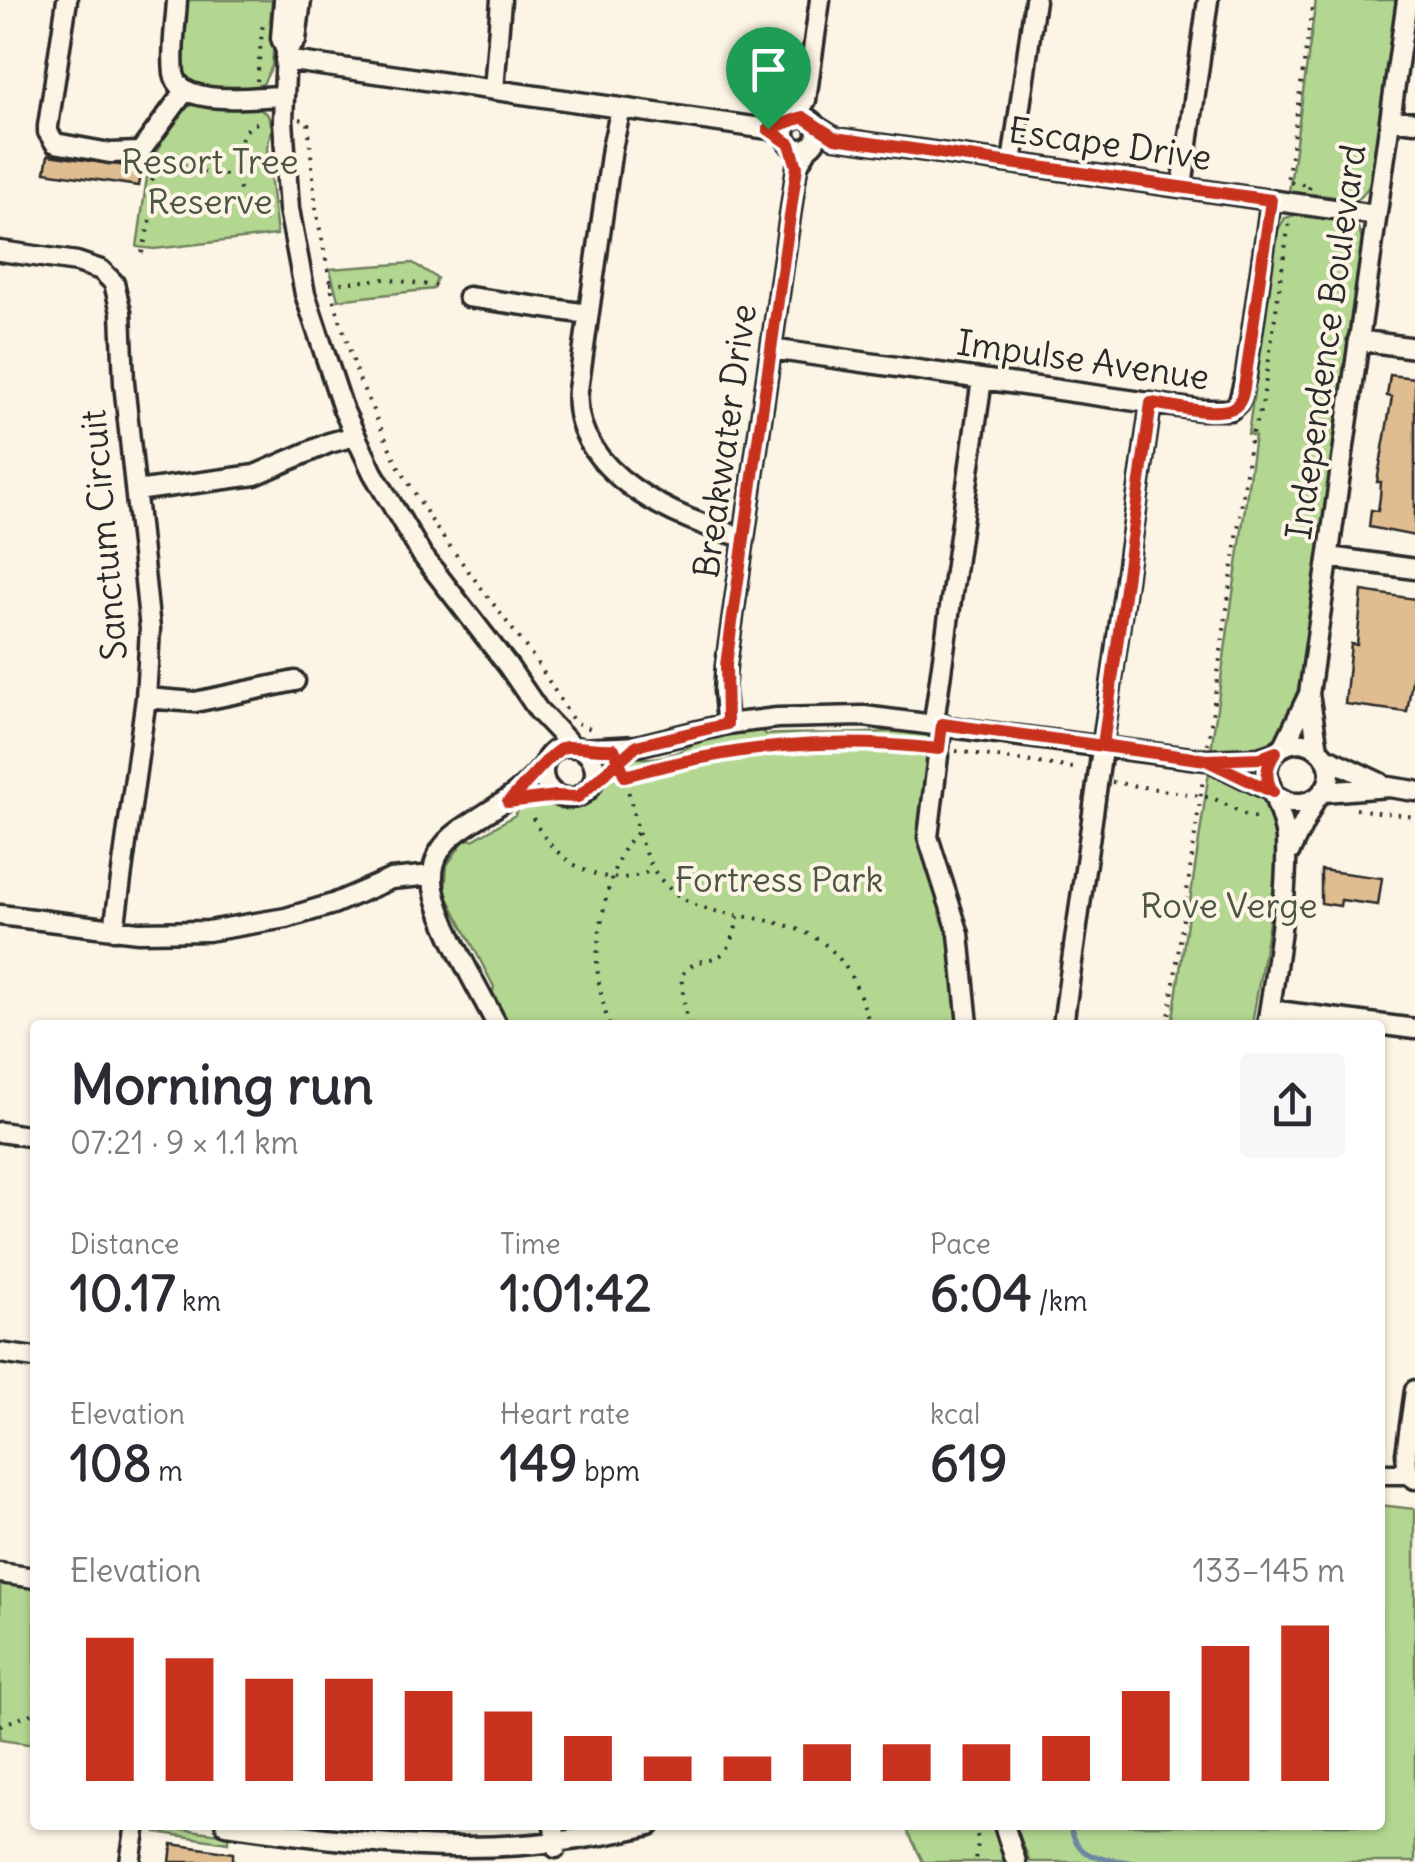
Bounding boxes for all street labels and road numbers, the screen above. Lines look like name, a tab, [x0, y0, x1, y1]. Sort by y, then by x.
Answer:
street label: Escape Drive	[1006, 107, 1214, 179]
street label: Independence Boulevard	[1275, 141, 1375, 542]
street label: Breakwater Drive	[683, 301, 765, 581]
street label: Impulse Avenue	[954, 320, 1212, 398]
street label: Sanctum Circuit	[70, 408, 136, 662]

